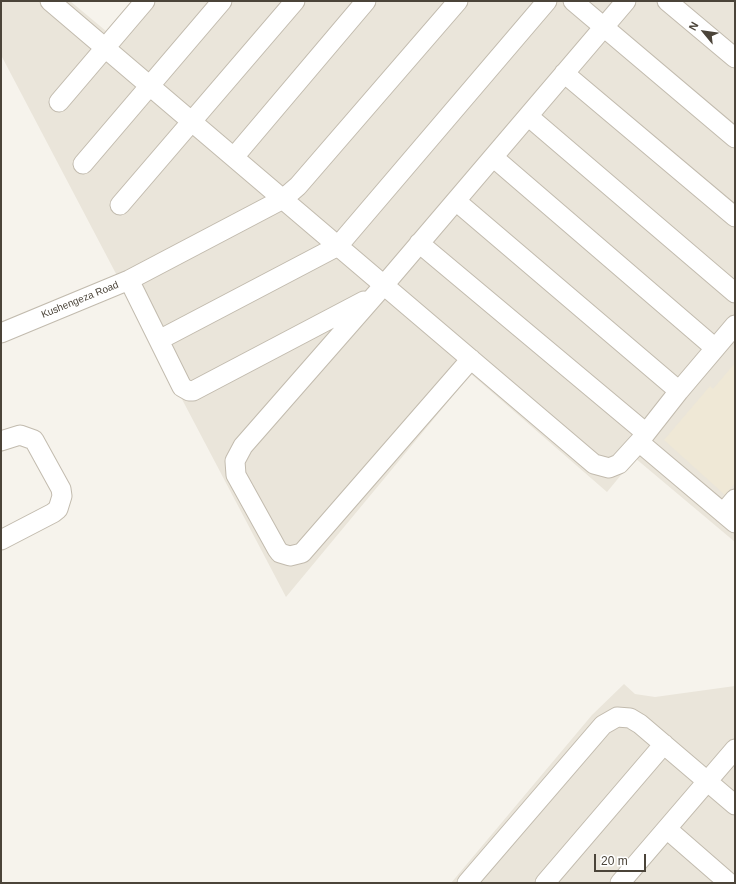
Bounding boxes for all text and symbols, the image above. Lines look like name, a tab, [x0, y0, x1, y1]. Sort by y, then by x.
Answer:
north arrow	[684, 12, 724, 52]
text: N	[686, 20, 701, 33]
street label: Kushengeza Road	[40, 279, 120, 321]
scale bar	[596, 846, 648, 872]
text: 20 m	[601, 854, 628, 868]

